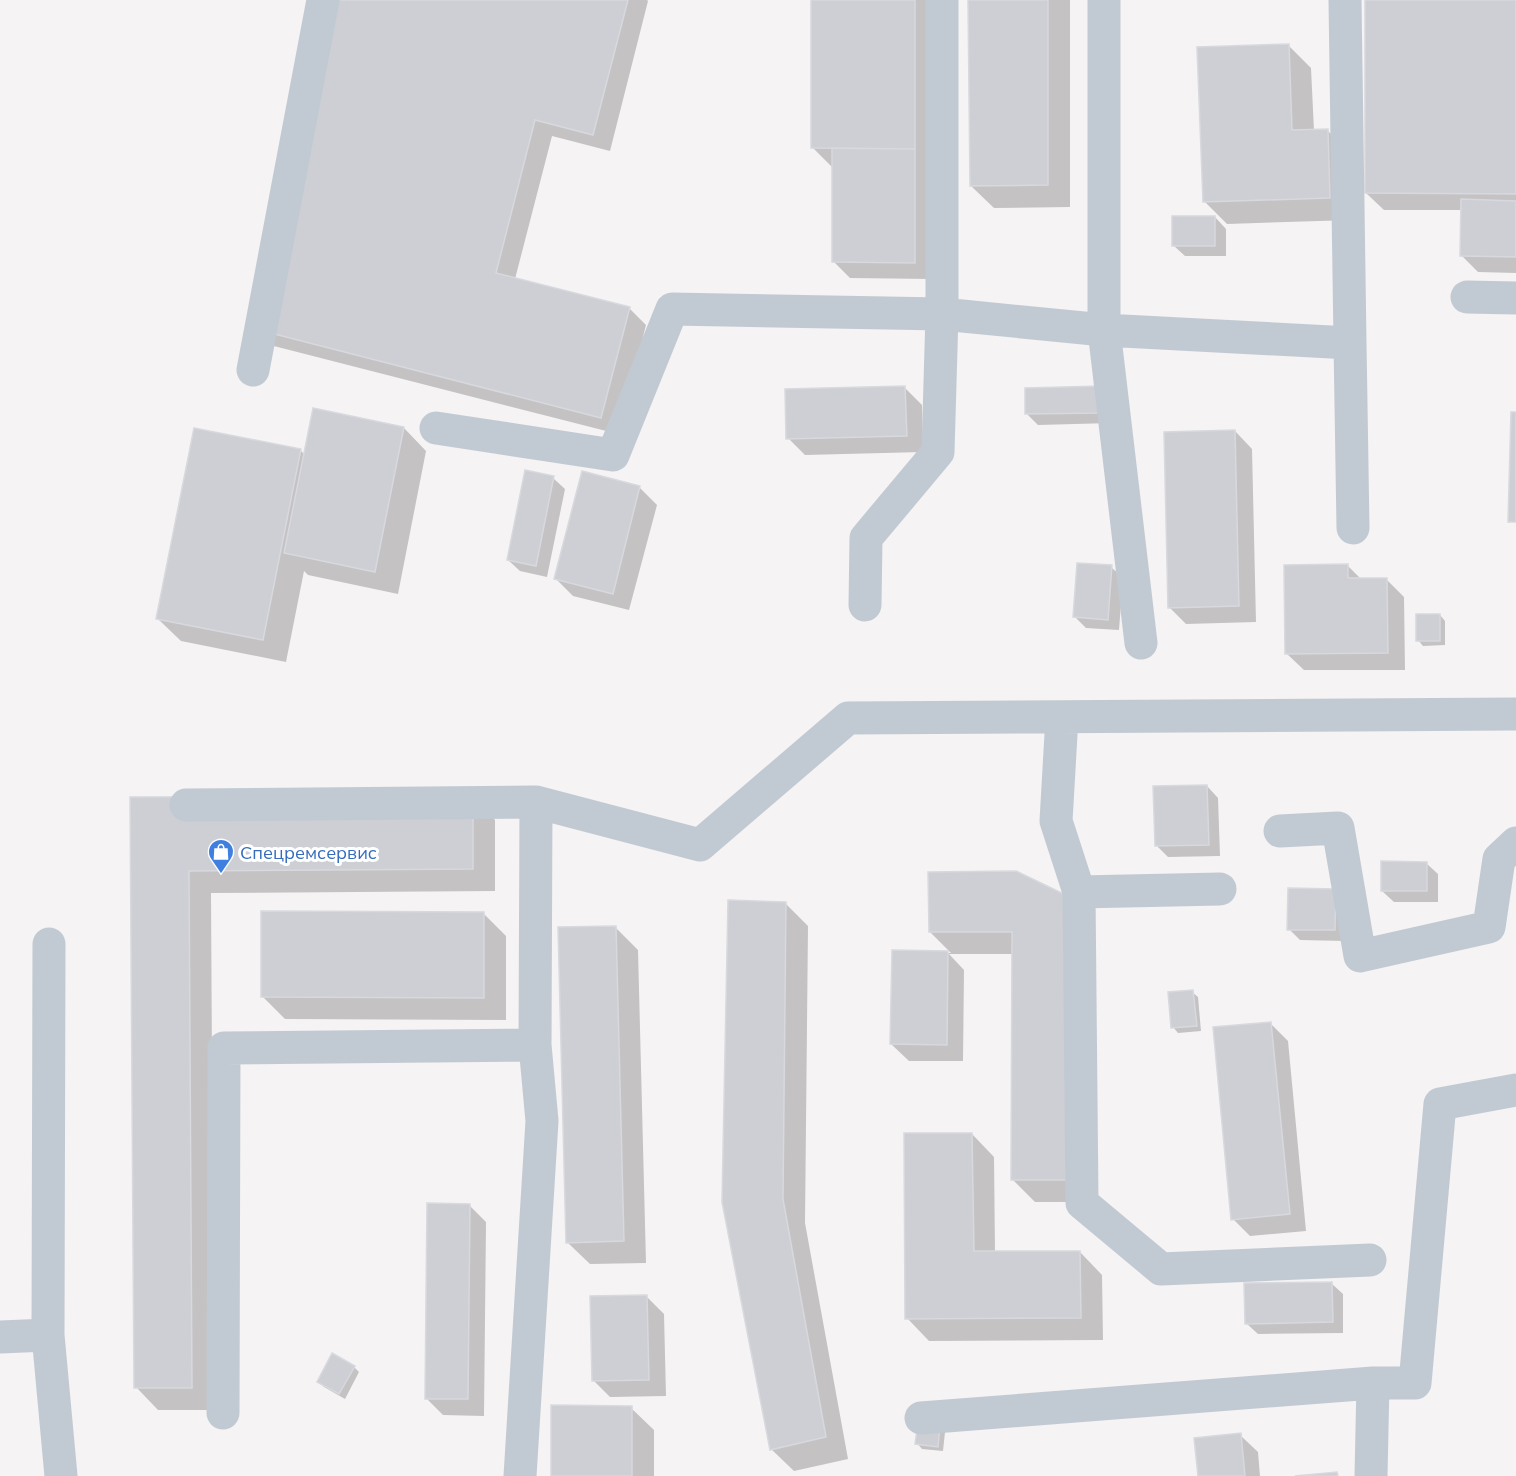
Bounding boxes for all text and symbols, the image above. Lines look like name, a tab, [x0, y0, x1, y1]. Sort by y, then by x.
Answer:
shop icon: Спецремсервис	[206, 837, 236, 875]
place label: Спецремсервис	[240, 841, 377, 864]

